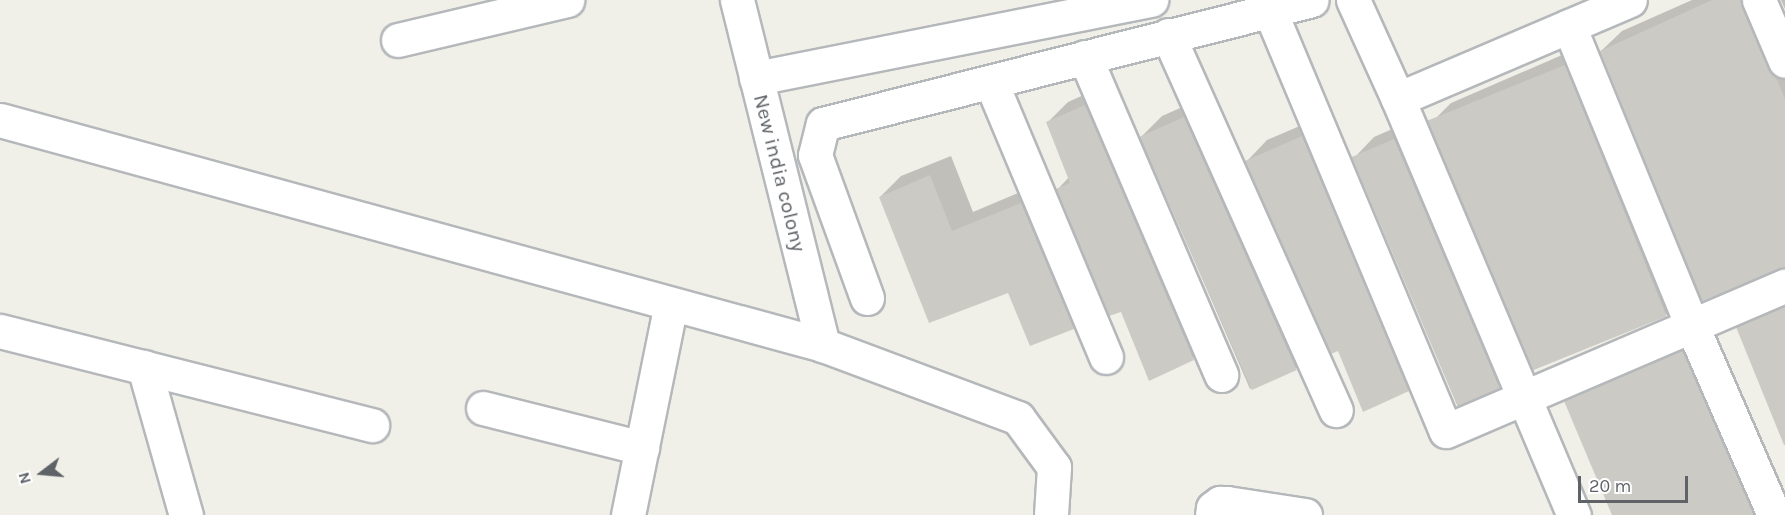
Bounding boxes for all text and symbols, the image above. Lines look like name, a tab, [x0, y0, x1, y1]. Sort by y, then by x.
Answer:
street label: New india colony	[748, 92, 812, 254]
north arrow	[12, 443, 72, 503]
scale bar	[1581, 464, 1690, 502]
text: N	[14, 470, 35, 486]
text: 20 m	[1589, 475, 1631, 497]

